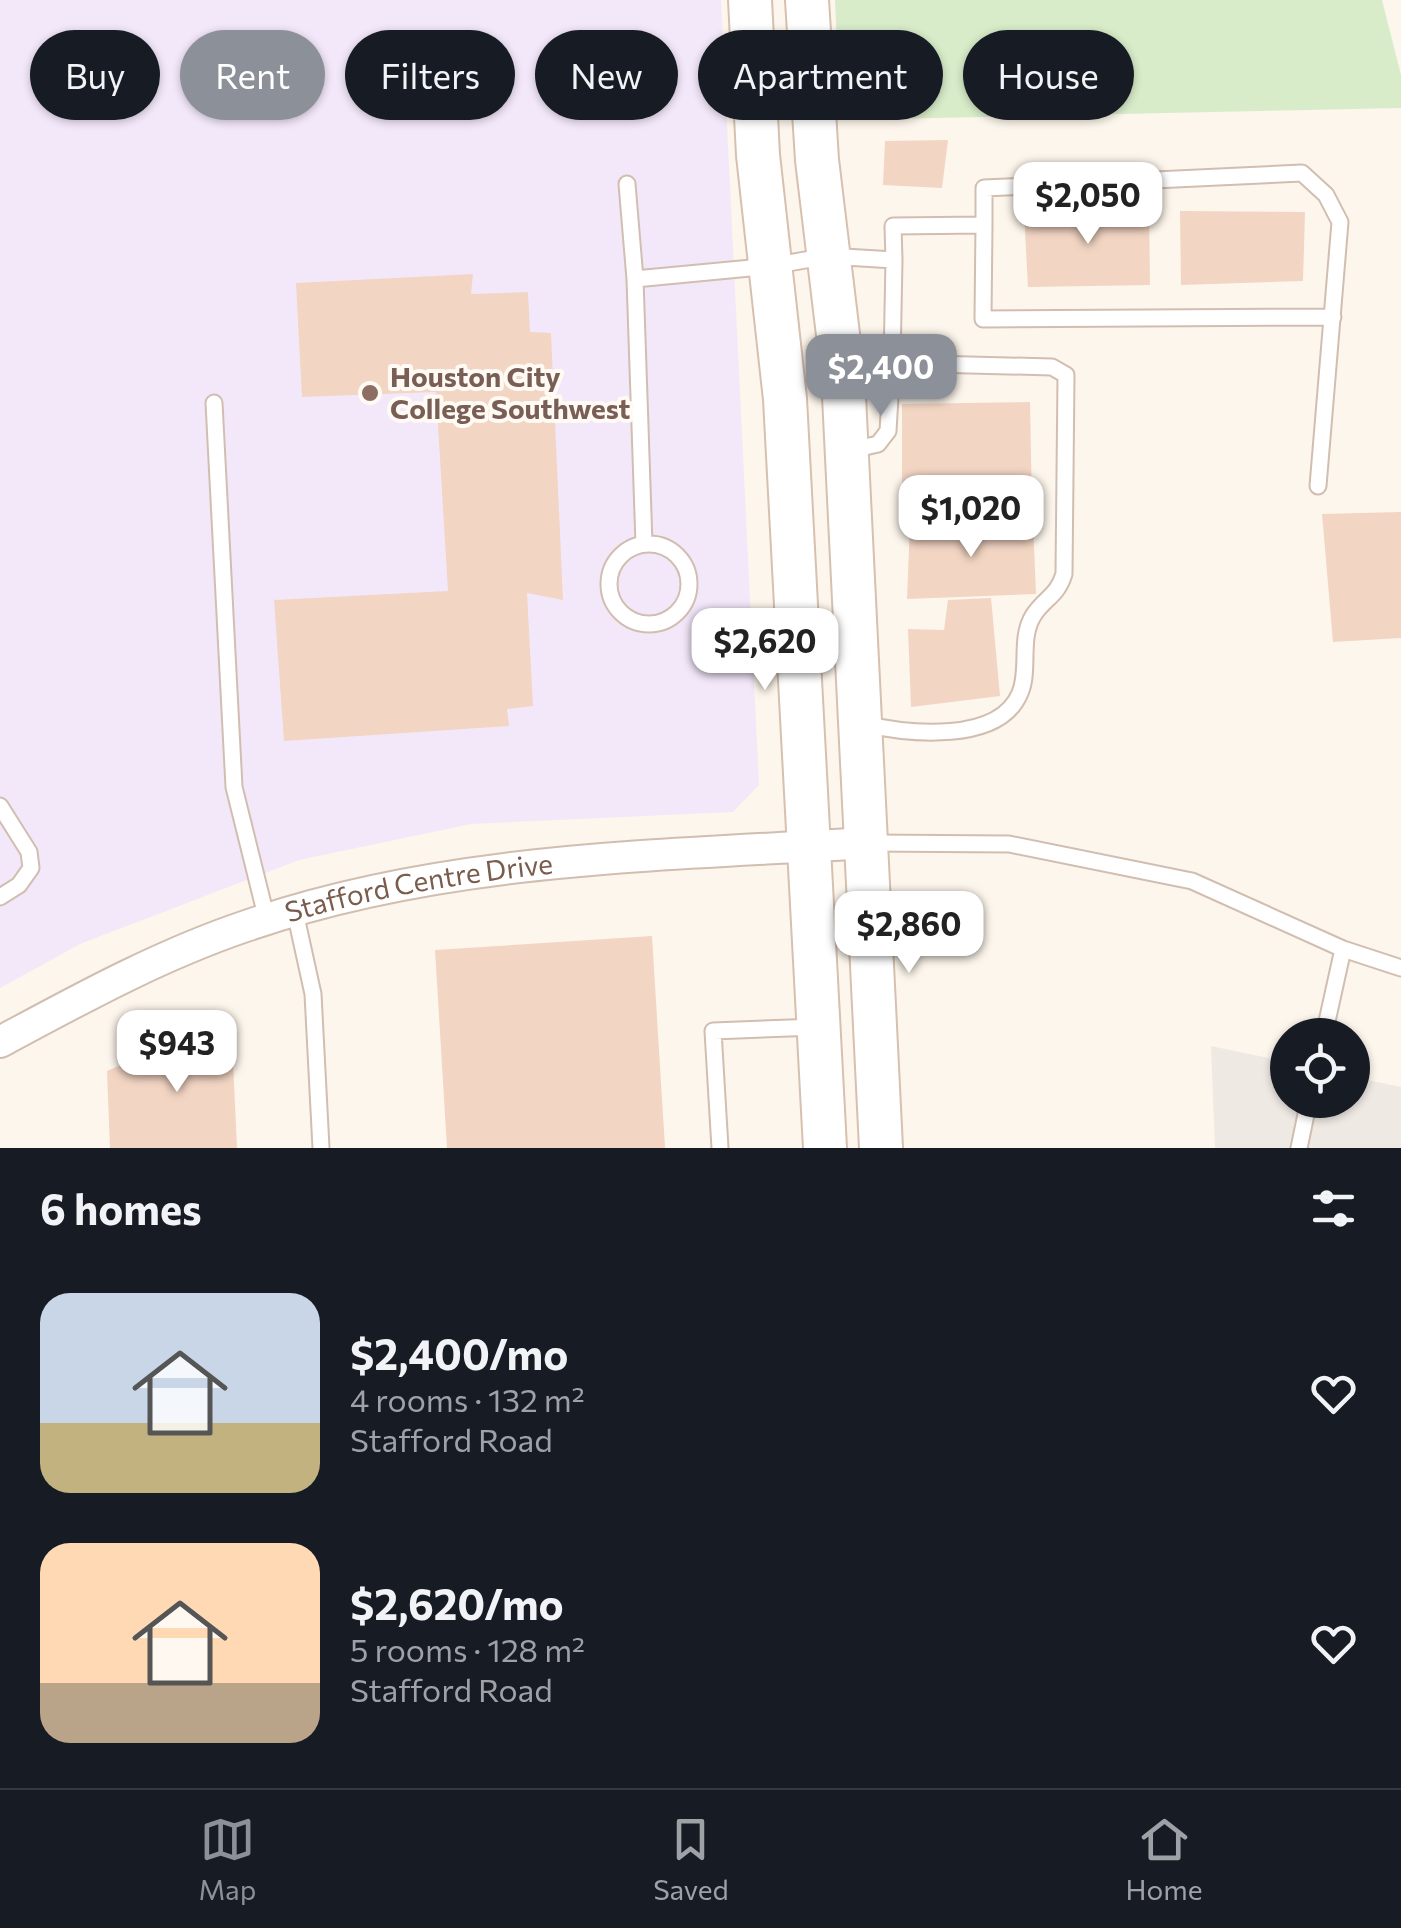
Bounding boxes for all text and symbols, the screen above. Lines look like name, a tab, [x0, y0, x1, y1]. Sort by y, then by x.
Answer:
chip: Buy	[30, 30, 160, 120]
chip: Rent	[180, 30, 325, 120]
chip: Filters	[345, 30, 515, 120]
chip: New	[535, 30, 678, 120]
chip: Apartment	[698, 30, 943, 120]
chip: House	[963, 30, 1134, 120]
pin: $2,050	[1007, 162, 1169, 247]
text: $2,050	[1035, 174, 1141, 214]
pin: $2,400	[800, 334, 962, 419]
text: $2,400	[828, 346, 934, 386]
place label: Houston City College Southwest	[390, 359, 631, 425]
marker: Houston City College Southwest	[359, 382, 381, 404]
pin: $1,020	[890, 475, 1052, 560]
text: $1,020	[921, 487, 1021, 527]
pin: $2,620	[684, 608, 846, 693]
text: $2,620	[714, 620, 816, 660]
street label: Stafford Centre Drive	[281, 846, 554, 928]
pin: $2,860	[828, 891, 990, 976]
text: $2,860	[857, 903, 961, 943]
pin: $943	[118, 1010, 236, 1095]
map controls	[1270, 1018, 1370, 1118]
button: locate	[1270, 1018, 1370, 1118]
text: $943	[139, 1022, 215, 1062]
icon: filters	[1306, 1181, 1361, 1236]
text: 6 homes	[40, 1182, 202, 1234]
text: $2,400/mo	[350, 1327, 568, 1379]
icon: home	[120, 1333, 240, 1453]
icon: heart	[1306, 1366, 1361, 1421]
text: 4 rooms · 132 m²	[350, 1379, 585, 1419]
text: Stafford Road	[350, 1419, 553, 1459]
text: $2,620/mo	[350, 1577, 564, 1629]
icon: home	[120, 1583, 240, 1703]
icon: heart	[1306, 1616, 1361, 1671]
text: 5 rooms · 128 m²	[350, 1629, 585, 1669]
text: Stafford Road	[350, 1669, 553, 1709]
tab: Map	[198, 1812, 256, 1906]
tab: Saved	[653, 1812, 729, 1906]
tab: Home	[1126, 1812, 1203, 1906]

